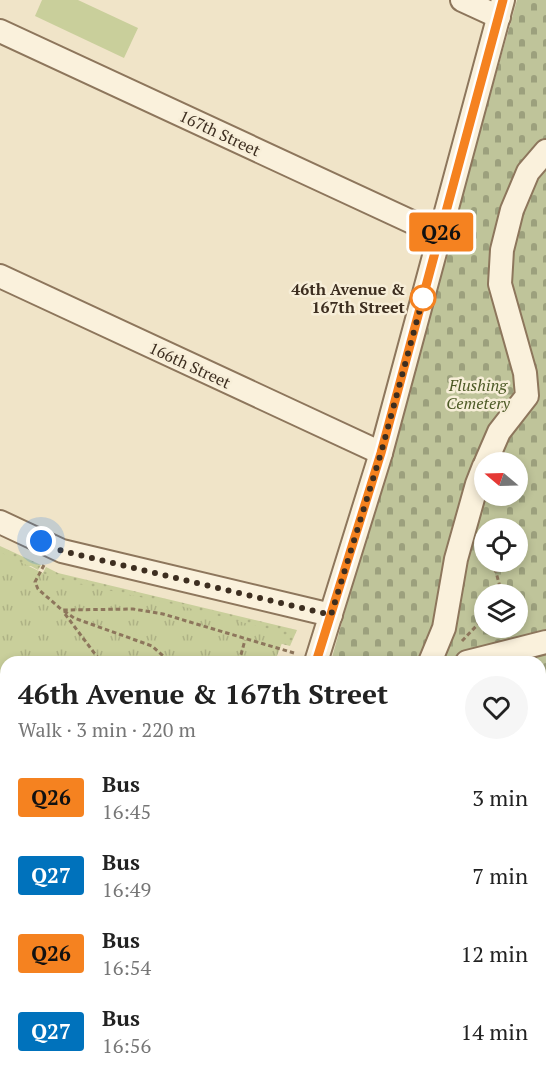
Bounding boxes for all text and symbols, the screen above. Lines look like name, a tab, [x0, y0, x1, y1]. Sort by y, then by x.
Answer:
street label: 167th Street	[176, 105, 264, 161]
line badge: Q26	[406, 212, 476, 252]
text: Q26	[421, 218, 461, 246]
place label: 46th Avenue & 167th Street	[291, 278, 406, 318]
marker: 46th Avenue & 167th Street	[410, 285, 436, 311]
street label: 166th Street	[146, 337, 234, 393]
park label: Flushing Cemetery	[446, 374, 510, 414]
north arrow	[474, 452, 528, 506]
map controls	[474, 452, 528, 638]
button: locate	[474, 518, 528, 572]
your location	[26, 526, 56, 556]
button: layers	[474, 584, 528, 638]
text: 46th Avenue & 167th Street	[18, 675, 388, 712]
button: heart	[465, 676, 528, 739]
text: Walk · 3 min · 220 m	[18, 716, 196, 743]
text: Bus	[102, 769, 140, 798]
text: Q26	[31, 783, 71, 811]
text: 3 min	[472, 783, 528, 812]
text: 16:45	[102, 798, 151, 825]
text: Bus	[102, 847, 140, 876]
text: Q27	[31, 861, 71, 889]
text: 7 min	[472, 861, 528, 890]
text: 16:49	[102, 876, 151, 903]
text: Bus	[102, 925, 140, 954]
text: Q26	[31, 939, 71, 967]
text: 12 min	[461, 939, 528, 968]
text: 16:54	[102, 954, 151, 981]
text: Bus	[102, 1003, 140, 1032]
text: Q27	[31, 1017, 71, 1045]
text: 14 min	[461, 1017, 528, 1046]
text: 16:56	[102, 1032, 151, 1059]

